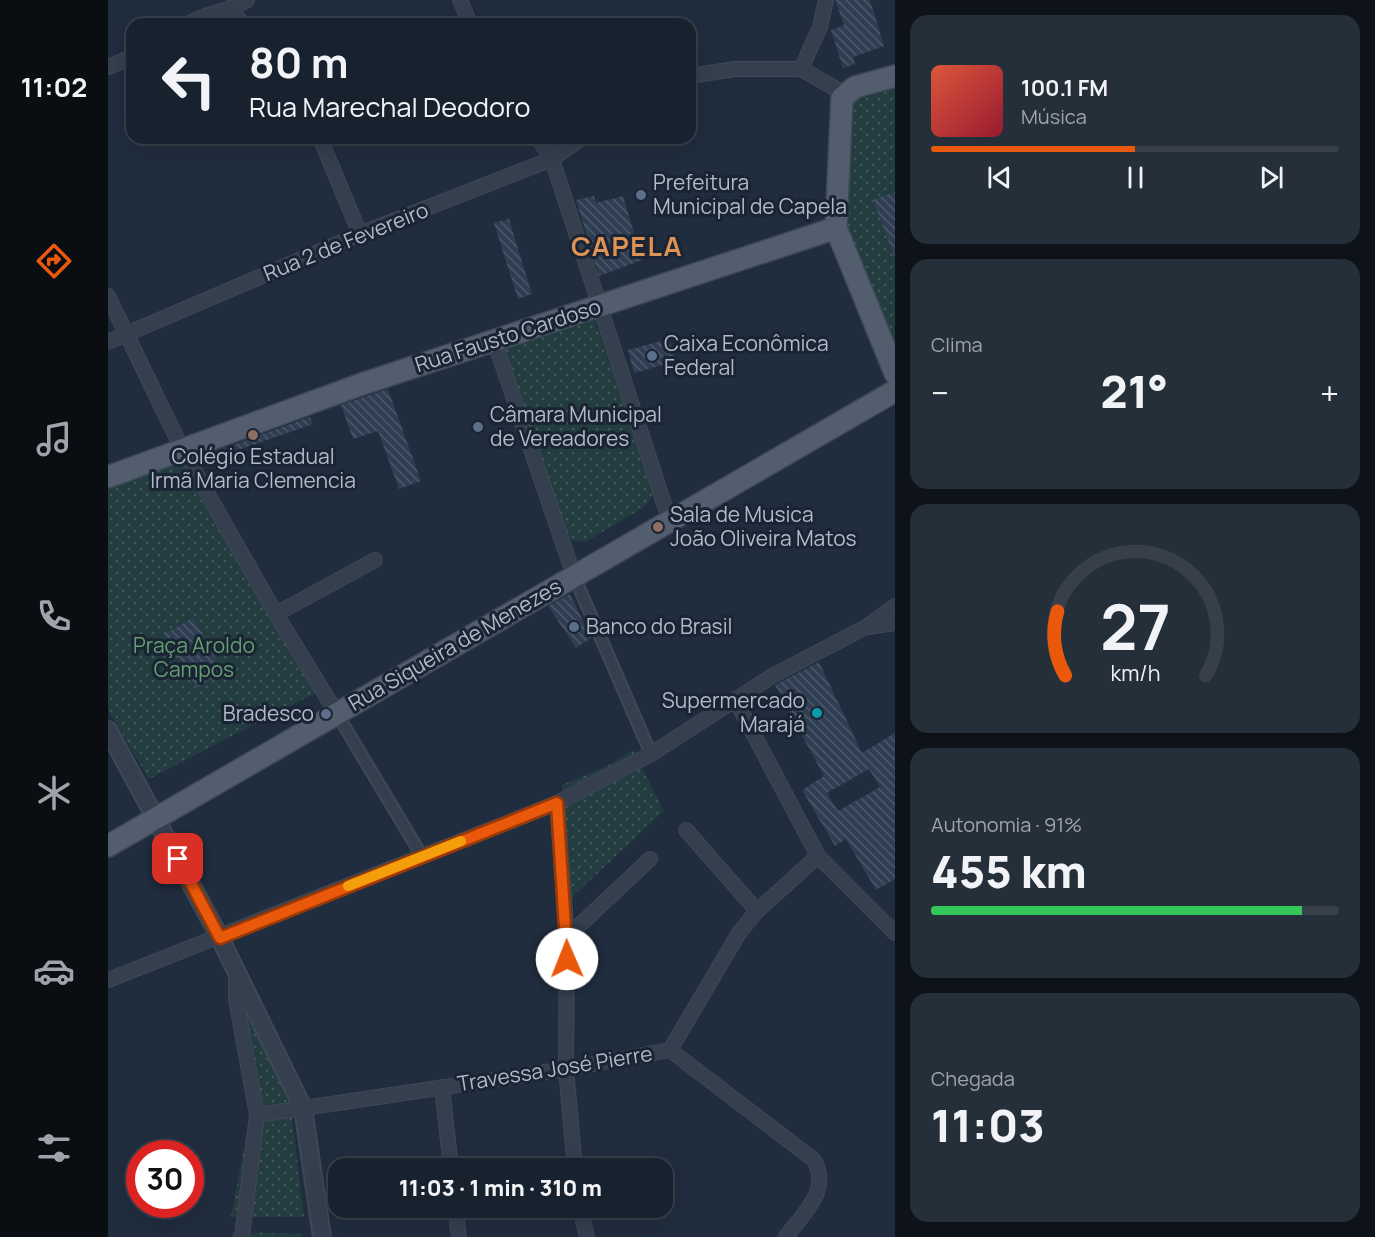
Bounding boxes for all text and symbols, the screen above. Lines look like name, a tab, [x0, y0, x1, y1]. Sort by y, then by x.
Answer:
text: 80 m	[249, 33, 349, 91]
icon: left	[150, 42, 228, 120]
text: 11:02	[21, 68, 87, 105]
text: 100.1 FM	[1021, 73, 1108, 103]
text: Rua Marechal Deodoro	[249, 88, 530, 125]
text: Música	[1021, 103, 1087, 130]
icon: previous	[983, 161, 1016, 194]
icon: pause	[1119, 161, 1152, 194]
icon: next	[1255, 161, 1288, 194]
place label: Prefeitura Municipal de Capela	[653, 168, 847, 220]
marker: Prefeitura Municipal de Capela	[634, 188, 648, 202]
street label: Rua 2 de Fevereiro	[259, 195, 432, 287]
district label: CAPELA	[571, 227, 683, 264]
icon: directions	[33, 240, 75, 282]
street label: Rua Fausto Cardoso	[411, 292, 604, 378]
place label: Caixa Econômica Federal	[664, 329, 829, 381]
text: Clima	[931, 331, 983, 358]
marker: Caixa Econômica Federal	[645, 349, 659, 363]
text: 21°	[1100, 360, 1168, 422]
text: −	[931, 370, 949, 415]
text: +	[1320, 370, 1339, 415]
place label: Câmara Municipal de Vereadores	[490, 400, 662, 452]
icon: music	[33, 418, 75, 460]
marker: Câmara Municipal de Vereadores	[471, 420, 485, 434]
marker: Colégio Estadual Irmã Maria Clemencia	[246, 428, 260, 442]
place label: Colégio Estadual Irmã Maria Clemencia	[150, 442, 356, 494]
place label: Sala de Musica João Oliveira Matos	[670, 500, 857, 552]
marker: Sala de Musica João Oliveira Matos	[651, 520, 665, 534]
street label: Rua Siqueira de Menezes	[343, 572, 566, 717]
text: 27	[1100, 583, 1170, 669]
icon: phone	[33, 595, 75, 637]
place label: Banco do Brasil	[586, 612, 732, 640]
marker: Banco do Brasil	[567, 620, 581, 634]
park label: Praça Aroldo Campos	[133, 631, 255, 683]
text: km/h	[1110, 658, 1160, 687]
place label: Supermercado Marajá	[662, 686, 805, 738]
place label: Bradesco	[223, 699, 314, 727]
marker: Supermercado Marajá	[810, 706, 824, 720]
marker: Bradesco	[319, 707, 333, 721]
icon: climate	[33, 772, 75, 814]
text: Autonomia · 91%	[931, 811, 1082, 838]
pin	[152, 833, 203, 884]
text: 455 km	[931, 840, 1087, 902]
icon: arrive	[161, 842, 194, 875]
position arrow	[535, 927, 599, 991]
icon: car	[33, 950, 75, 992]
street label: Travessa José Pierre	[455, 1039, 654, 1097]
text: Chegada	[931, 1065, 1015, 1092]
text: 11:03	[931, 1094, 1045, 1156]
icon: filters	[33, 1127, 75, 1169]
speed limit sign: 30	[126, 1140, 204, 1218]
text: 11:03 · 1 min · 310 m	[399, 1173, 602, 1203]

